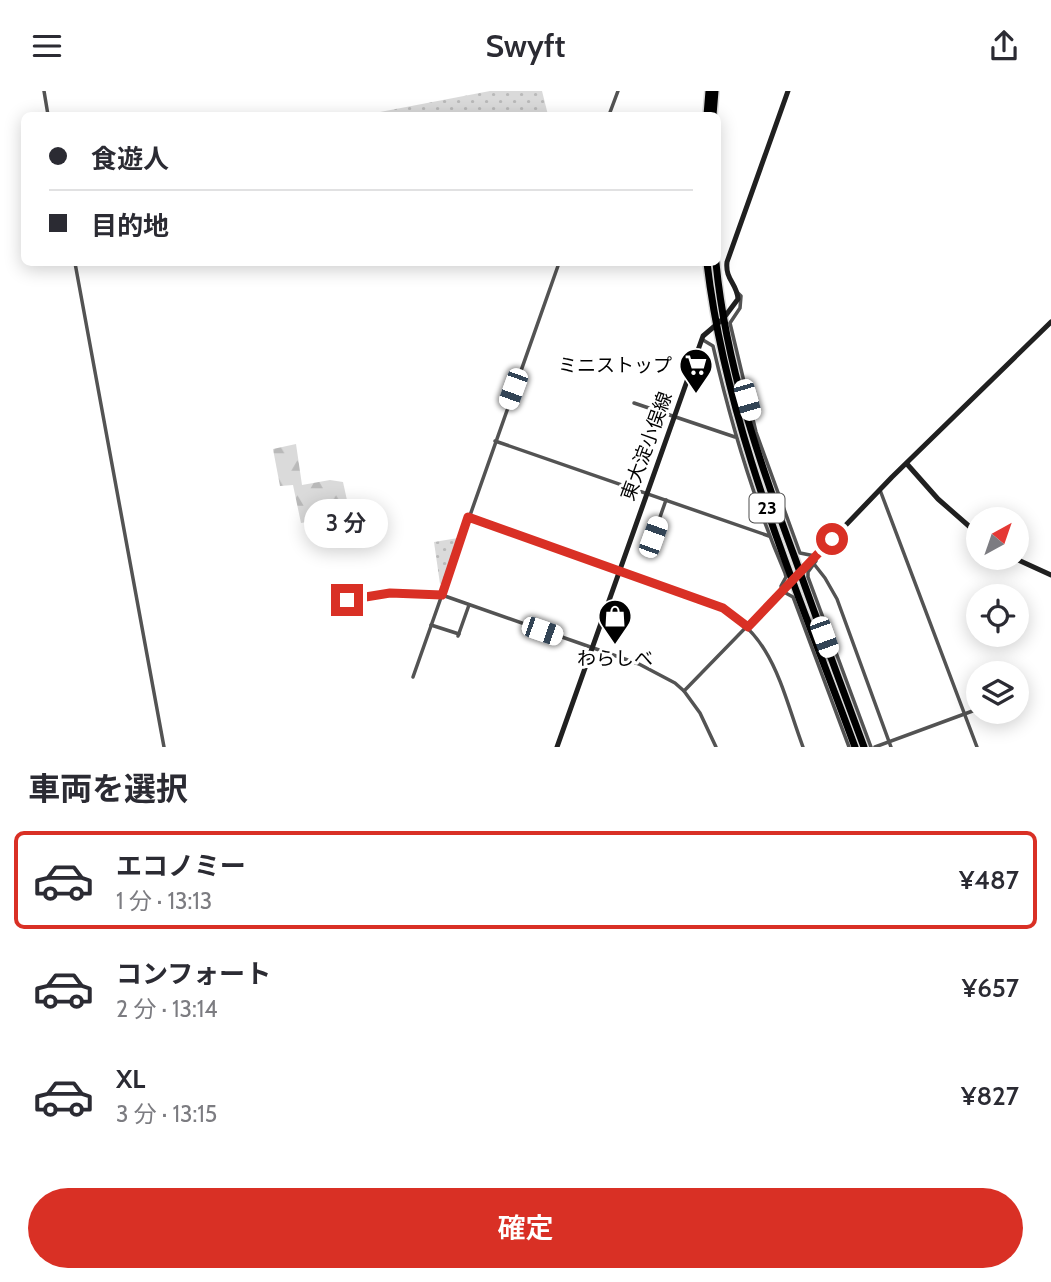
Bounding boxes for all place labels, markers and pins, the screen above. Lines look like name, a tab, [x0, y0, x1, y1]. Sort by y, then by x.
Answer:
supermarket icon: ミニストップ	[677, 346, 715, 395]
place label: ミニストップ	[558, 354, 672, 377]
shop icon: わらしべ	[596, 597, 634, 646]
place label: わらしべ	[577, 647, 653, 670]

